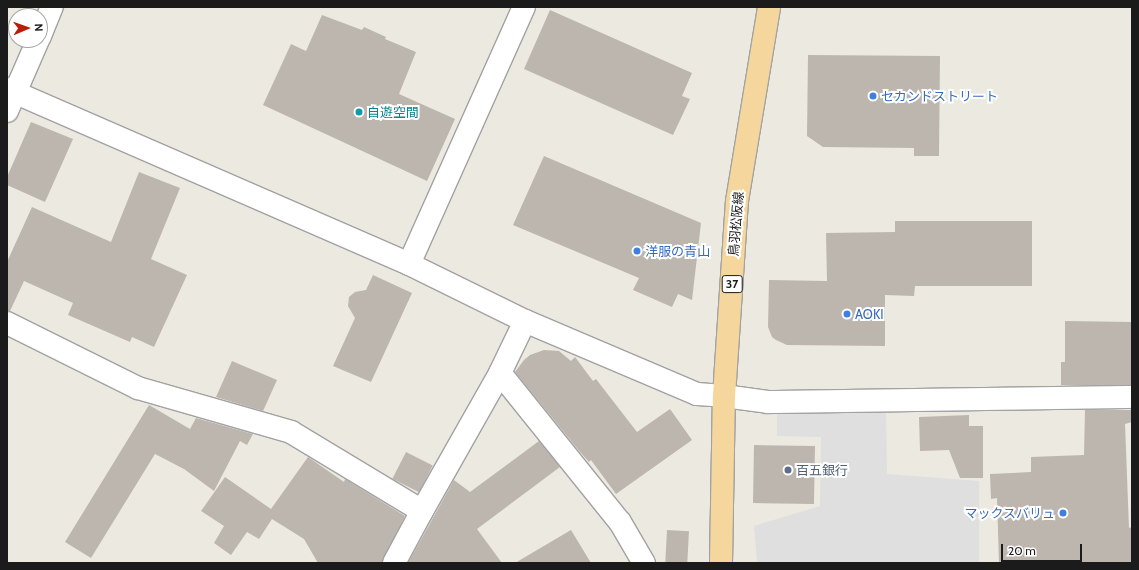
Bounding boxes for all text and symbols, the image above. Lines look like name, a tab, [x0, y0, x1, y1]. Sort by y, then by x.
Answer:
north arrow	[8, 8, 48, 48]
text: N	[32, 23, 46, 32]
place label: セカンドストリート	[881, 88, 998, 104]
marker: セカンドストリート	[868, 91, 878, 101]
place label: 自遊空間	[367, 104, 419, 120]
marker: 自遊空間	[354, 107, 364, 117]
street label: 鳥羽松阪線	[725, 191, 747, 257]
place label: 洋服の青山	[645, 243, 710, 259]
marker: 洋服の青山	[632, 246, 642, 256]
road number: 37	[721, 274, 743, 294]
place label: AOKI	[855, 306, 884, 322]
marker: AOKI	[842, 309, 852, 319]
place label: 百五銀行	[796, 462, 848, 478]
marker: 百五銀行	[783, 465, 793, 475]
place label: マックスバリュ	[964, 505, 1055, 521]
marker: マックスバリュ	[1058, 508, 1068, 518]
scale bar	[1003, 536, 1084, 562]
text: 20 m	[1008, 543, 1036, 558]

